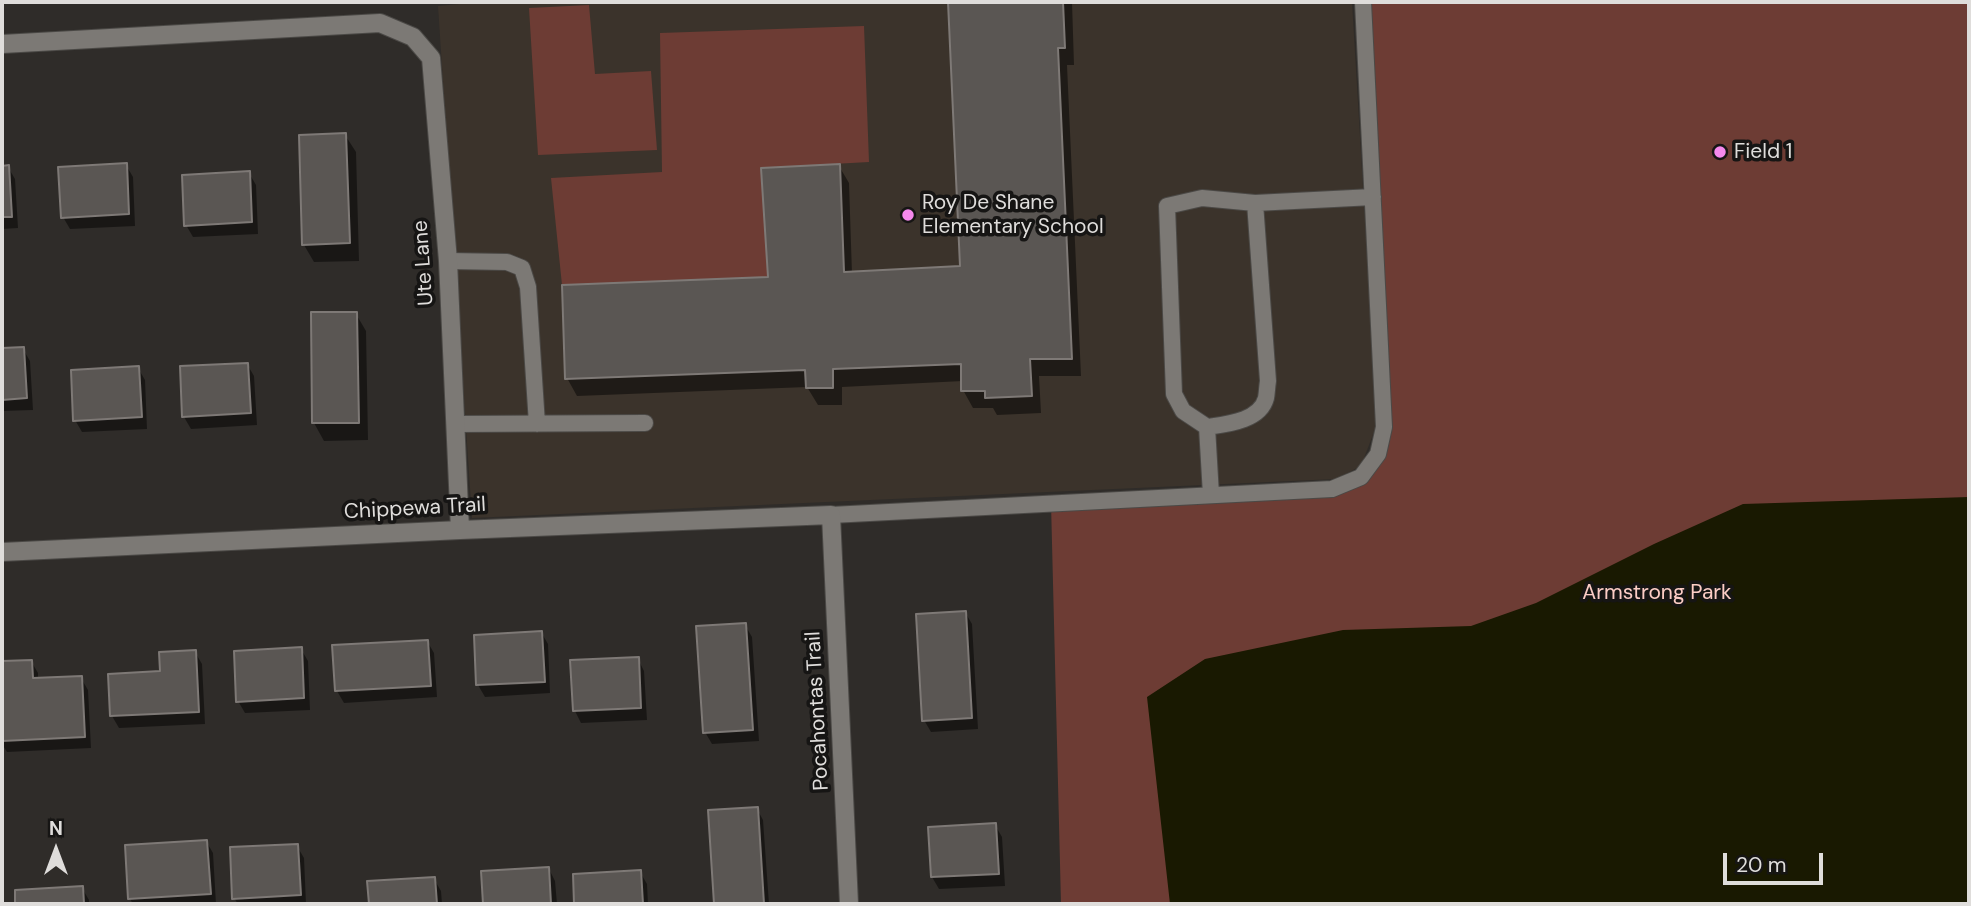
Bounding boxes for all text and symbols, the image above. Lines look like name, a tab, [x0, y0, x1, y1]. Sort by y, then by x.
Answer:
place label: Field 1	[1734, 139, 1792, 165]
marker: Field 1	[1712, 144, 1728, 160]
place label: Roy De Shane Elementary School	[922, 190, 1104, 240]
marker: Roy De Shane Elementary School	[900, 207, 916, 223]
street label: Ute Lane	[408, 219, 440, 307]
street label: Chippewa Trail	[343, 493, 487, 525]
park label: Armstrong Park	[1582, 580, 1732, 606]
street label: Pocahontas Trail	[801, 631, 835, 791]
north arrow	[21, 815, 91, 885]
text: N	[49, 816, 63, 841]
scale bar	[1726, 839, 1826, 883]
text: 20 m	[1736, 851, 1787, 879]

